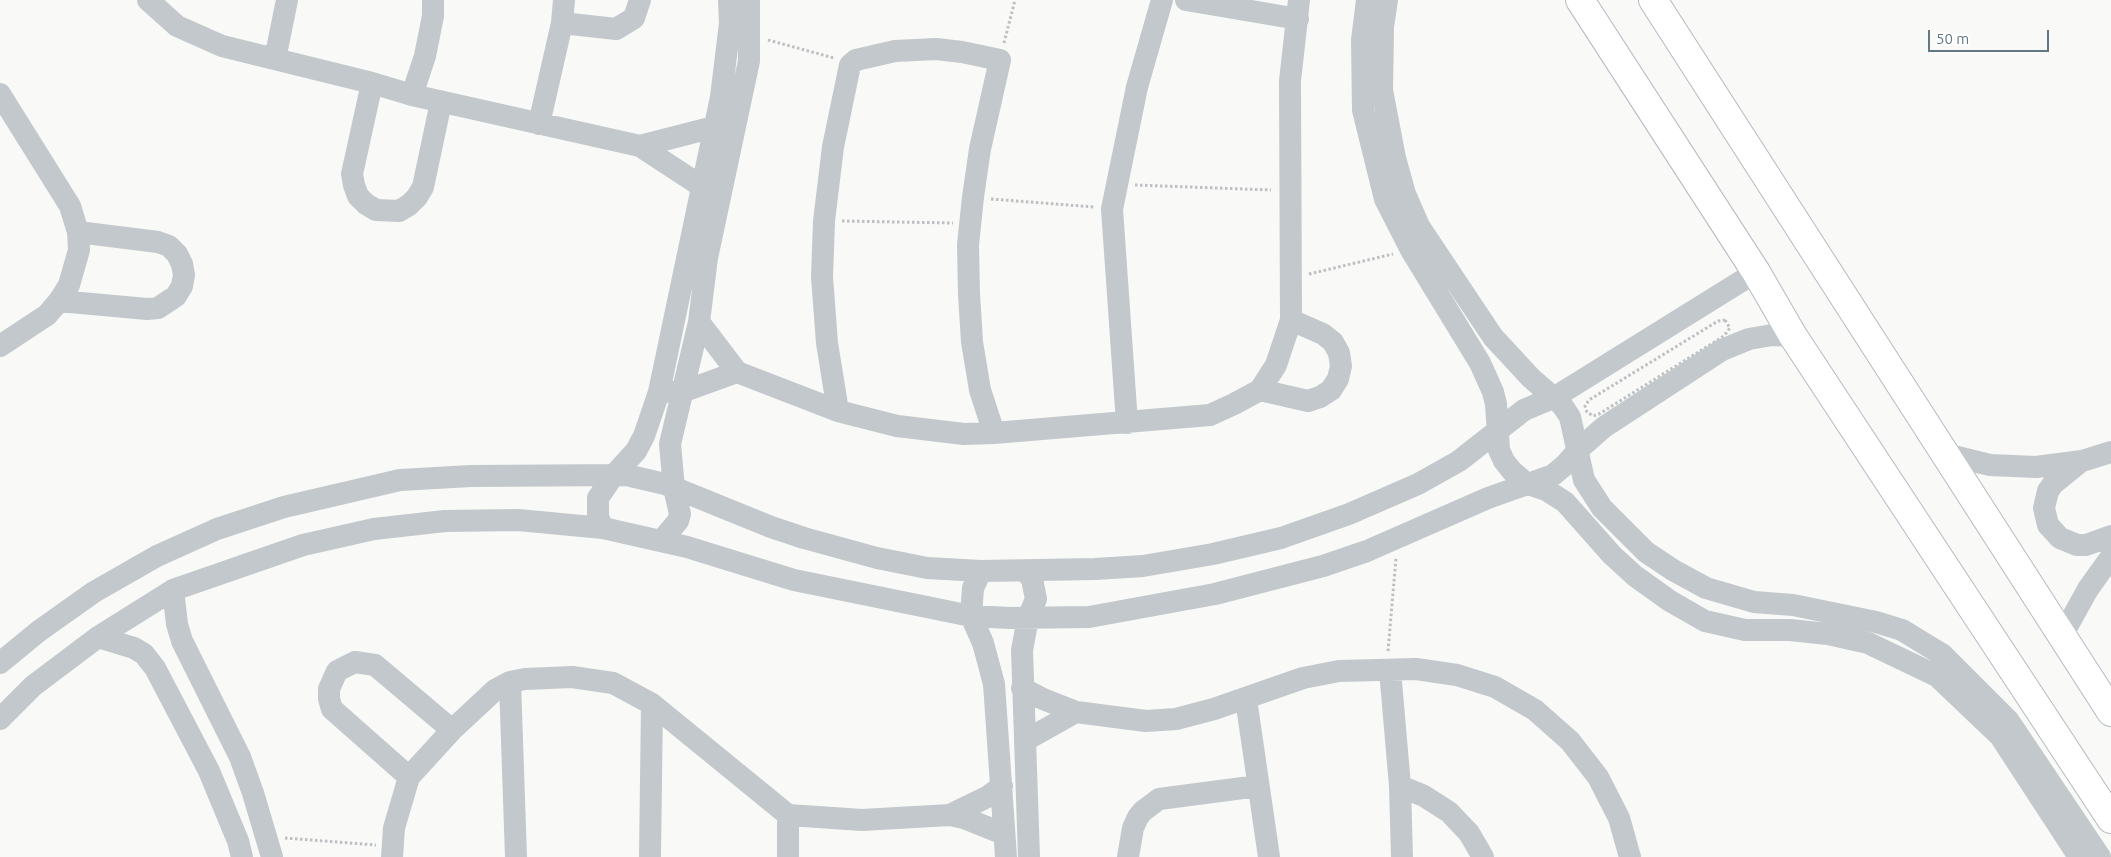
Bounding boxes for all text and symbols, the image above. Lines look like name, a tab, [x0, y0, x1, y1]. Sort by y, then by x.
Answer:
scale bar	[1931, 20, 2052, 52]
text: 50 m	[1936, 30, 1969, 47]

